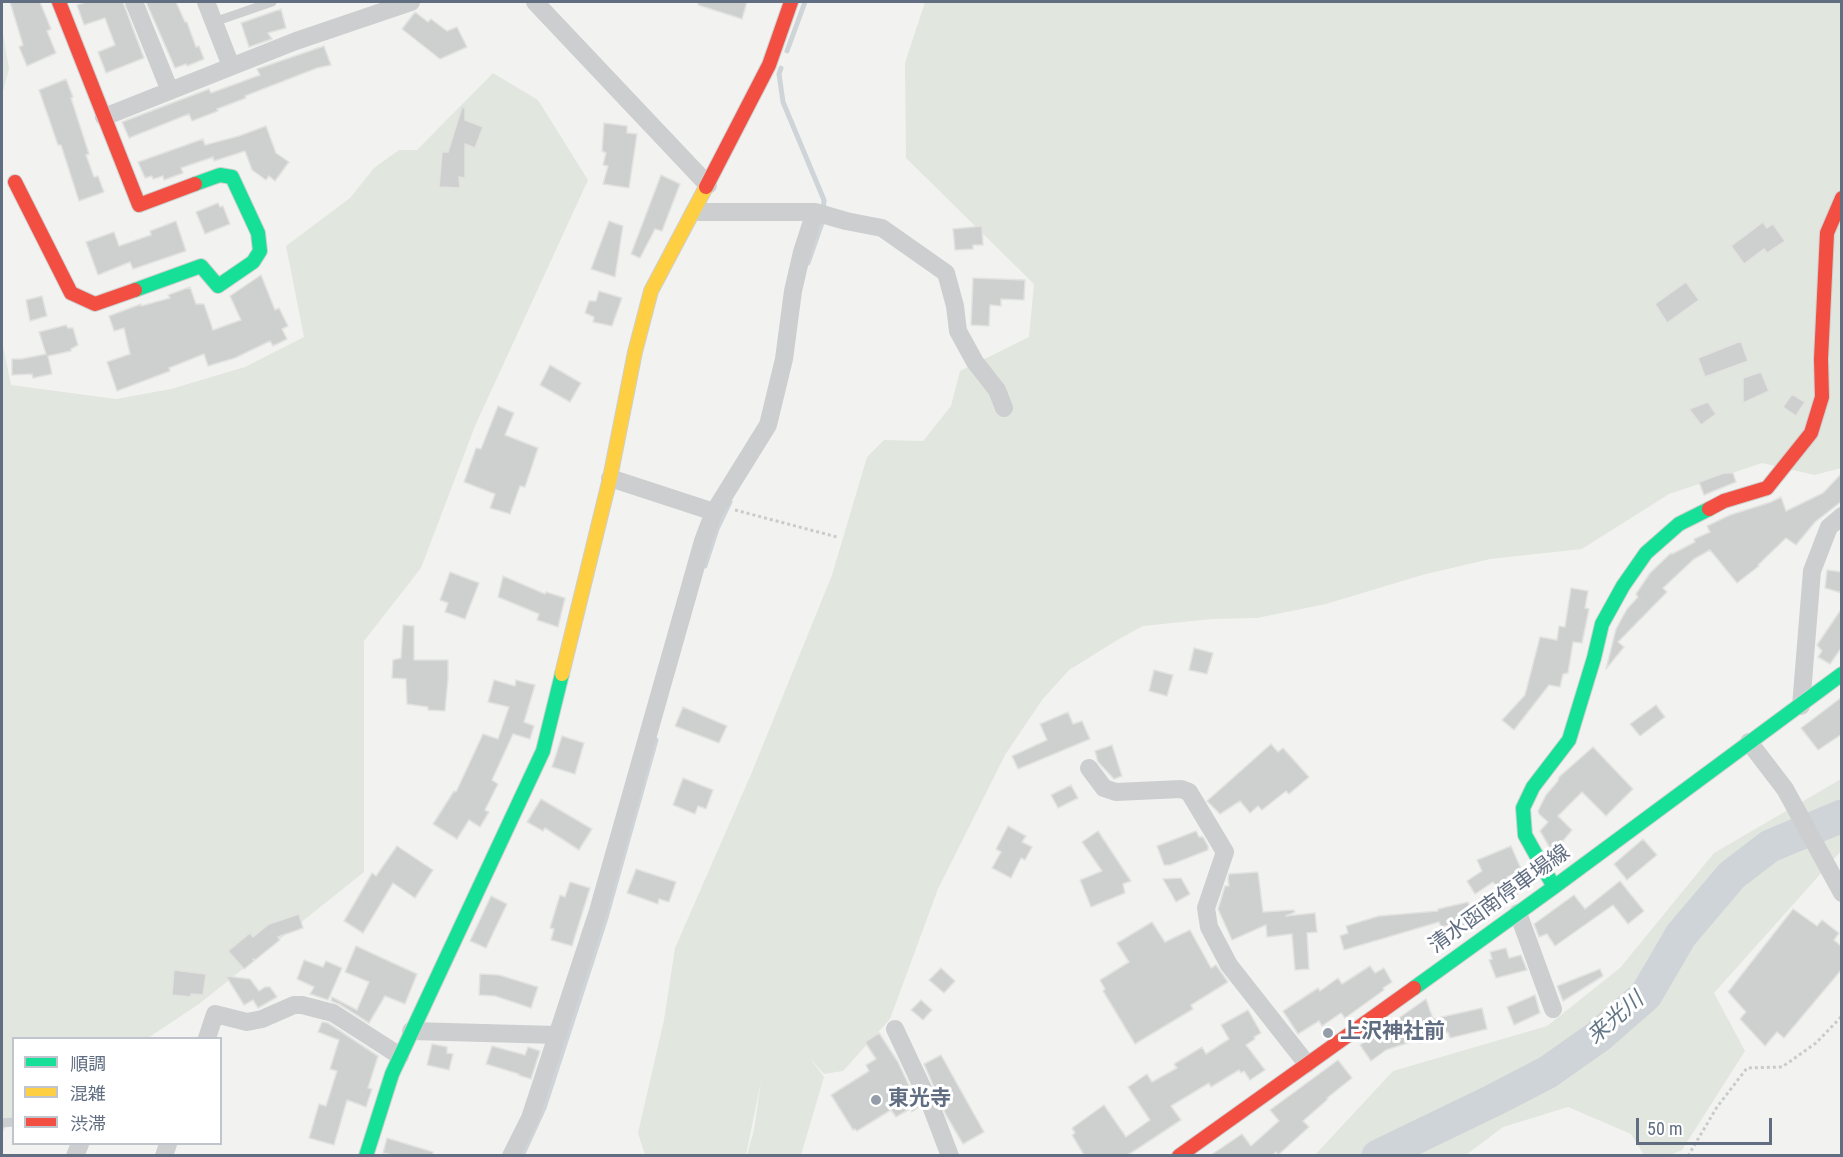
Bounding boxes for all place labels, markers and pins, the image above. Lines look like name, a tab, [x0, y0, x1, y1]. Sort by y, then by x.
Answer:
place label: 上沢神社前	[1340, 1020, 1445, 1046]
marker: 上沢神社前	[1321, 1026, 1335, 1040]
place label: 東光寺	[888, 1087, 951, 1113]
marker: 東光寺	[869, 1093, 883, 1107]

